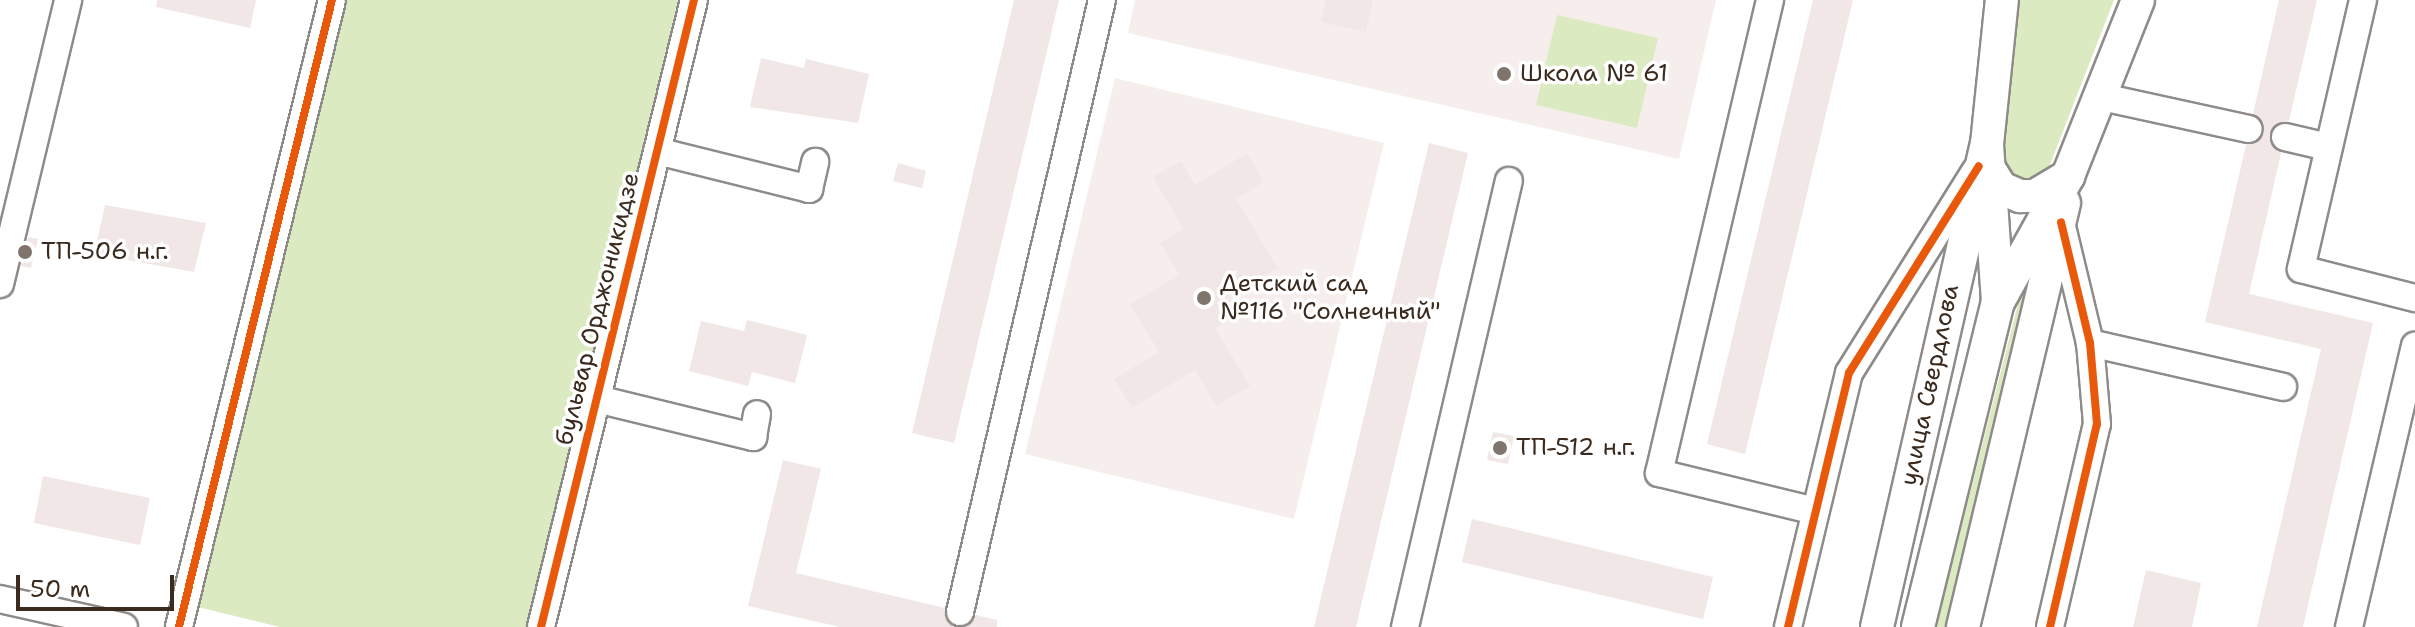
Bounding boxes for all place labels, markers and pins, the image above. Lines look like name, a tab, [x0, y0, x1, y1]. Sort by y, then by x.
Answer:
place label: Школа № 61	[1520, 60, 1668, 88]
marker: Школа № 61	[1495, 65, 1513, 83]
place label: ТП-506 н.г.	[41, 238, 169, 266]
marker: ТП-506 н.г.	[16, 243, 34, 261]
place label: Детский сад №116 "Солнечный"	[1220, 270, 1441, 326]
marker: Детский сад №116 "Солнечный"	[1195, 289, 1213, 307]
place label: ТП-512 н.г.	[1516, 434, 1635, 462]
marker: ТП-512 н.г.	[1491, 439, 1509, 457]

